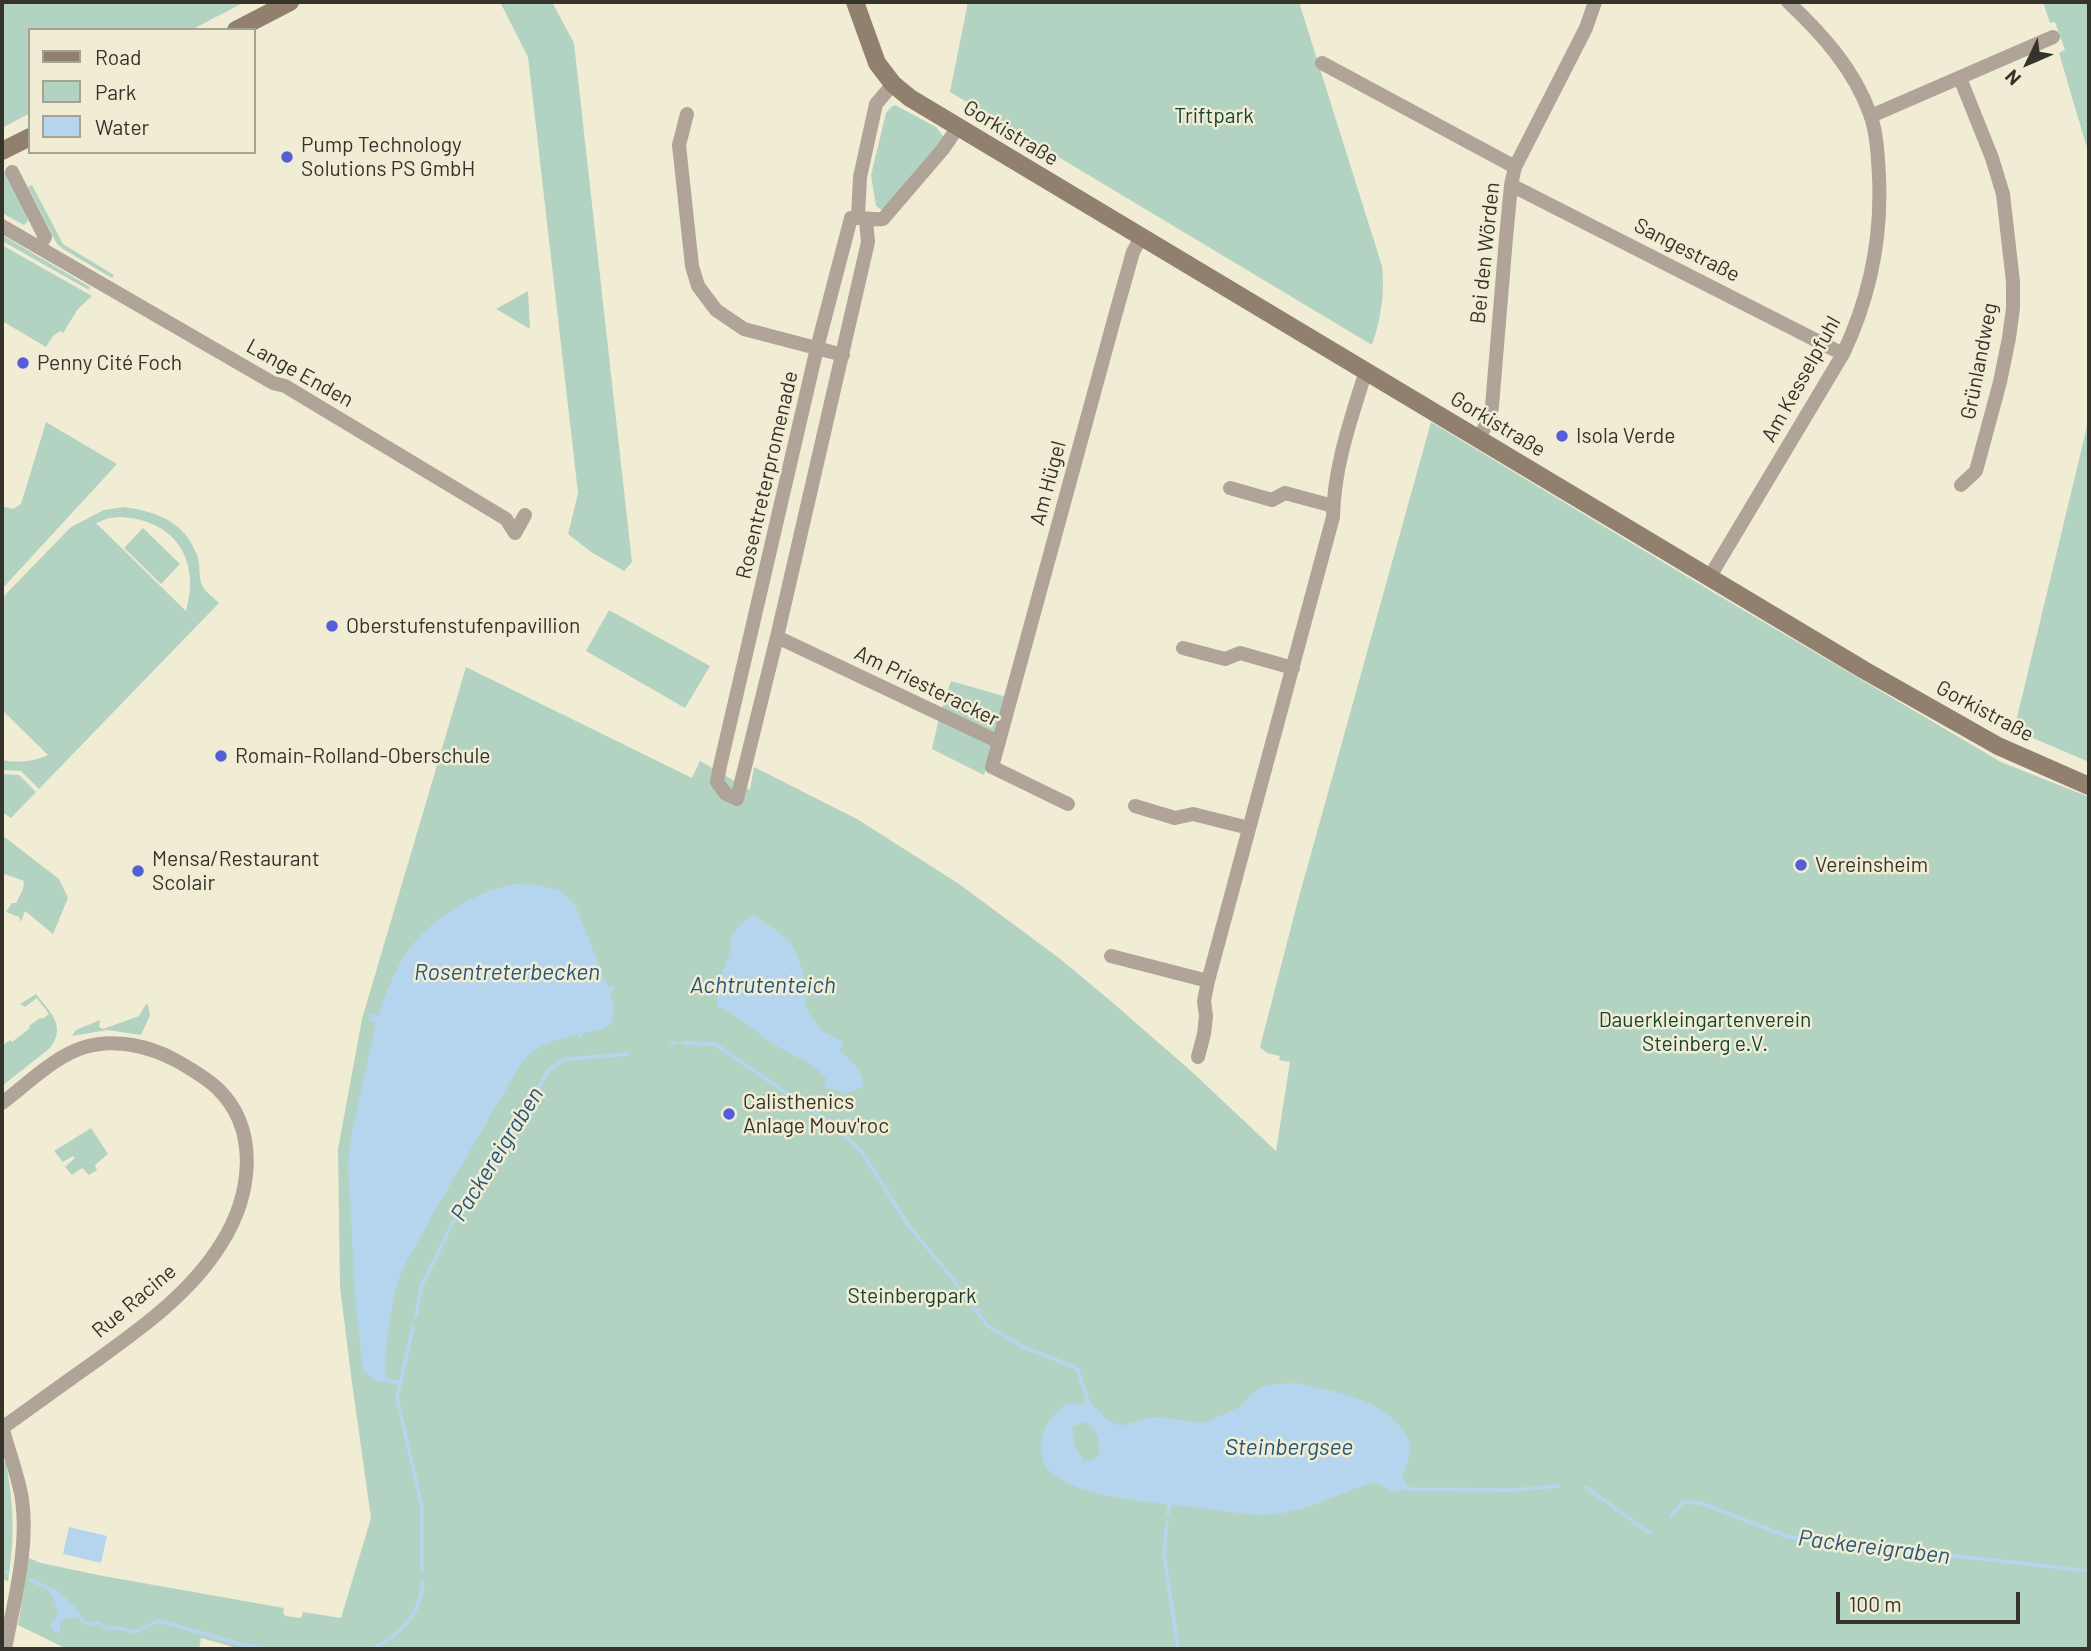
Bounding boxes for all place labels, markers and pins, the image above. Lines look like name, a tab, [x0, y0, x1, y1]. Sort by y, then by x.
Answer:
place label: Pump Technology Solutions PS GmbH	[301, 132, 475, 182]
marker: Pump Technology Solutions PS GmbH	[279, 149, 295, 165]
place label: Penny Cité Foch	[37, 350, 182, 376]
marker: Penny Cité Foch	[15, 355, 31, 371]
place label: Isola Verde	[1576, 423, 1675, 449]
marker: Isola Verde	[1554, 428, 1570, 444]
place label: Oberstufenstufenpavillion	[346, 613, 580, 639]
marker: Oberstufenstufenpavillion	[324, 618, 340, 634]
place label: Romain-Rolland-Oberschule	[235, 743, 490, 769]
marker: Romain-Rolland-Oberschule	[213, 748, 229, 764]
place label: Mensa/Restaurant Scolair	[152, 846, 320, 896]
place label: Vereinsheim	[1815, 852, 1928, 878]
marker: Vereinsheim	[1793, 857, 1809, 873]
marker: Mensa/Restaurant Scolair	[130, 863, 146, 879]
place label: Calisthenics Anlage Mouv'roc	[743, 1089, 889, 1139]
marker: Calisthenics Anlage Mouv'roc	[721, 1106, 737, 1122]

